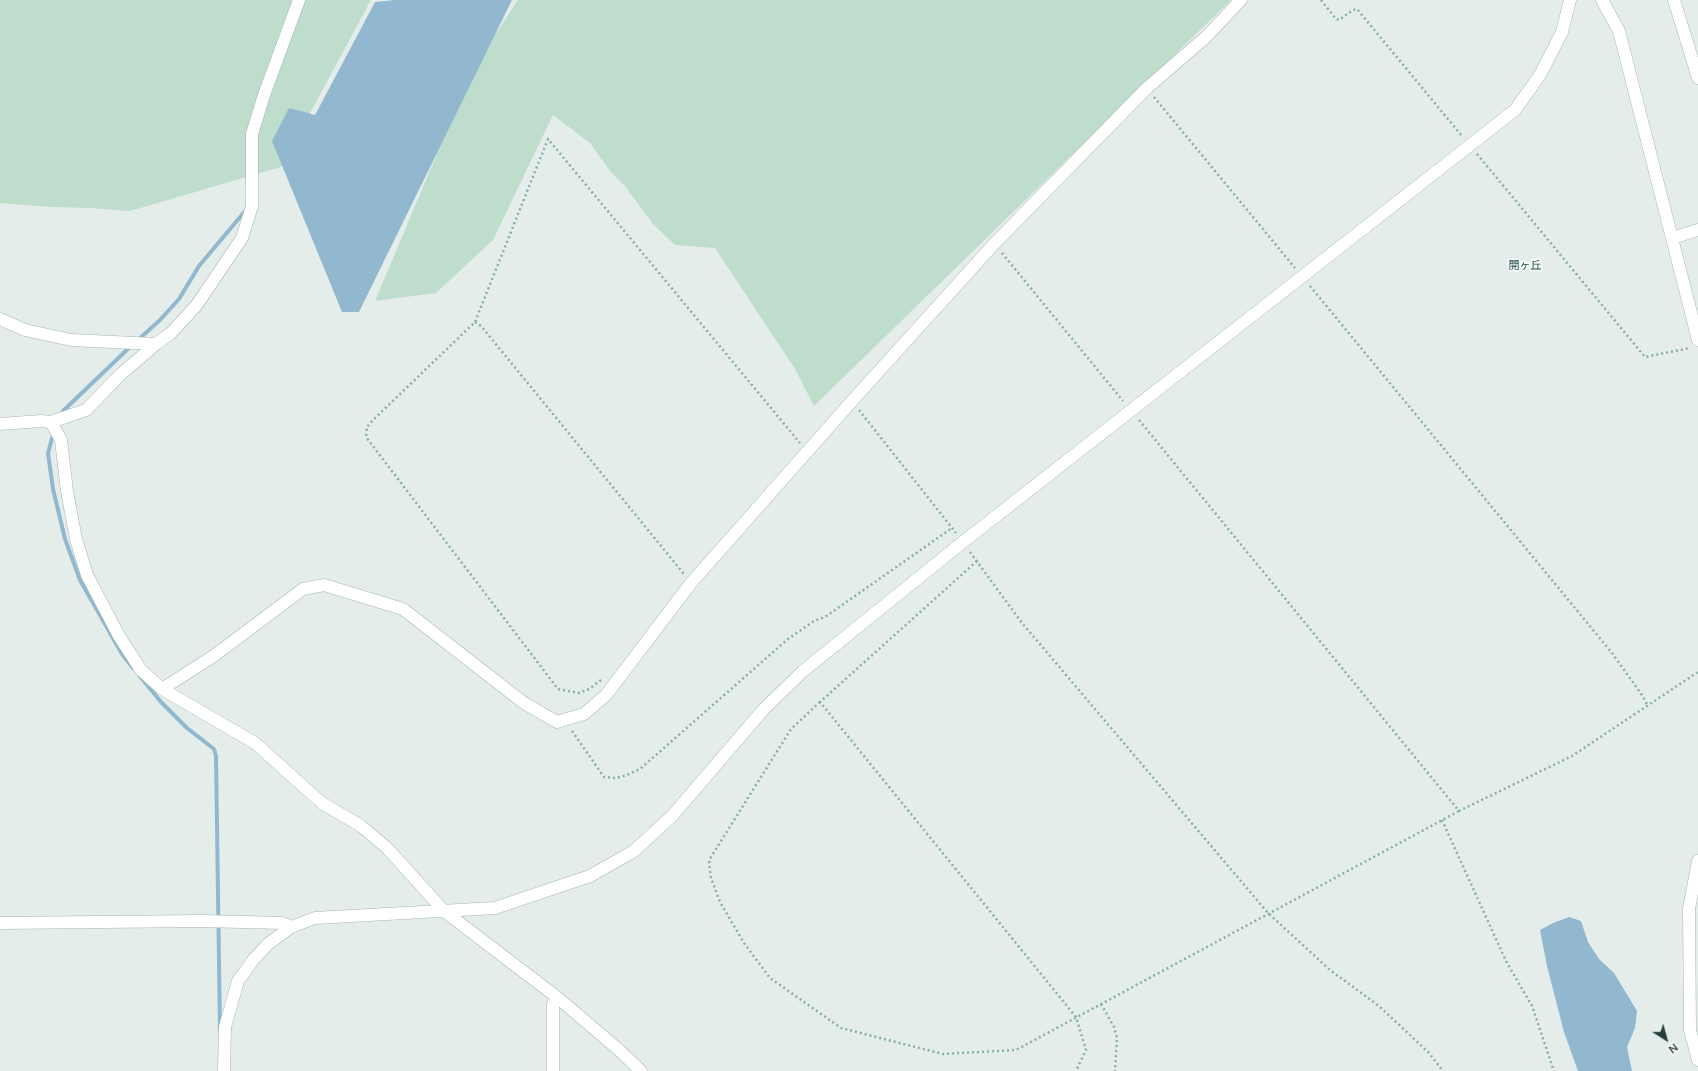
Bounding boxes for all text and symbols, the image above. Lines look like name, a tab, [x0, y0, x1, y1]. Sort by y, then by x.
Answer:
district label: 開ヶ丘	[1509, 259, 1541, 273]
north arrow	[1646, 1019, 1686, 1059]
text: N	[1666, 1040, 1681, 1057]

